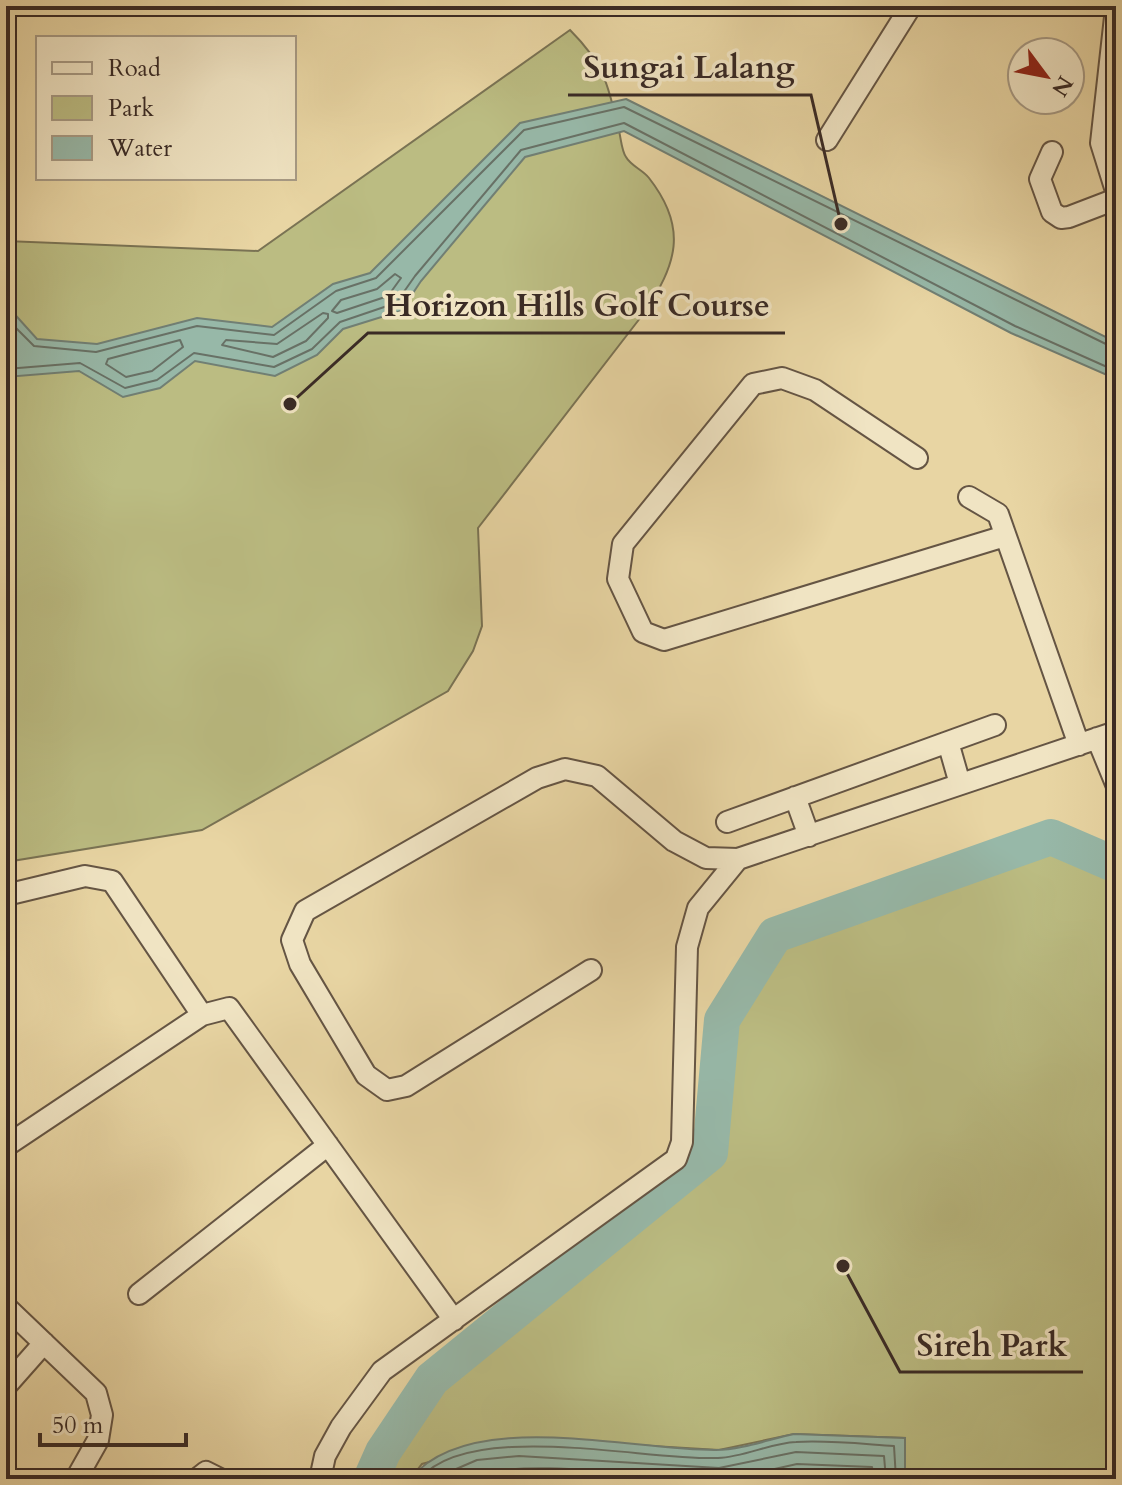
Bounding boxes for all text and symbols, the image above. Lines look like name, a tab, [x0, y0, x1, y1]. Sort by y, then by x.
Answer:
legend	[36, 36, 296, 180]
north arrow	[1006, 36, 1086, 116]
callout: Sungai Lalang	[568, 39, 811, 95]
text: Sungai Lalang	[583, 46, 795, 90]
text: Road	[108, 52, 161, 85]
text: N	[1044, 70, 1080, 102]
text: Park	[108, 92, 154, 125]
text: Water	[107, 132, 172, 165]
callout: Horizon Hills Golf Course	[368, 277, 785, 333]
text: Horizon Hills Golf Course	[384, 284, 770, 328]
callout: Sireh Park	[900, 1316, 1083, 1372]
text: Sireh Park	[916, 1324, 1068, 1368]
scale bar	[40, 1397, 186, 1447]
text: 50 m	[52, 1409, 104, 1442]

